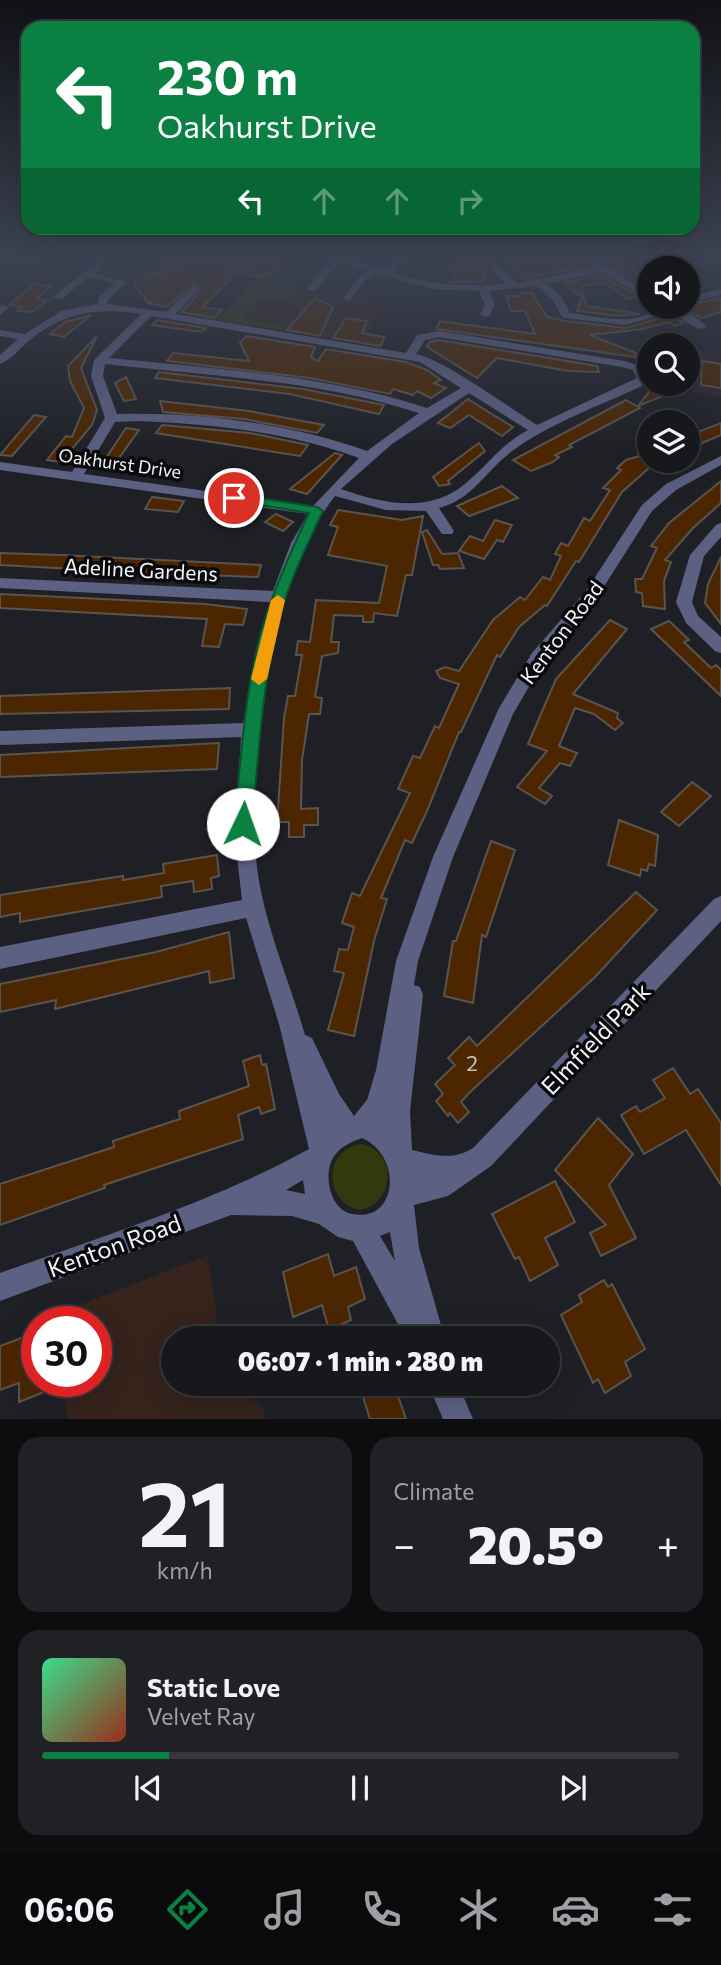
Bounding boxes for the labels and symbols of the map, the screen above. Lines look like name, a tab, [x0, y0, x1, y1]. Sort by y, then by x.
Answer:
street label: Oakhurst Drive	[57, 444, 183, 482]
pin	[204, 468, 264, 528]
street label: Adeline Gardens	[63, 552, 219, 586]
street label: Kenton Road	[514, 576, 608, 688]
position arrow	[206, 787, 280, 861]
street label: Elmfield Park	[534, 976, 656, 1100]
house number: 2	[466, 1050, 478, 1075]
street label: Kenton Road	[43, 1207, 185, 1283]
speed limit sign: 30	[21, 1306, 112, 1397]

